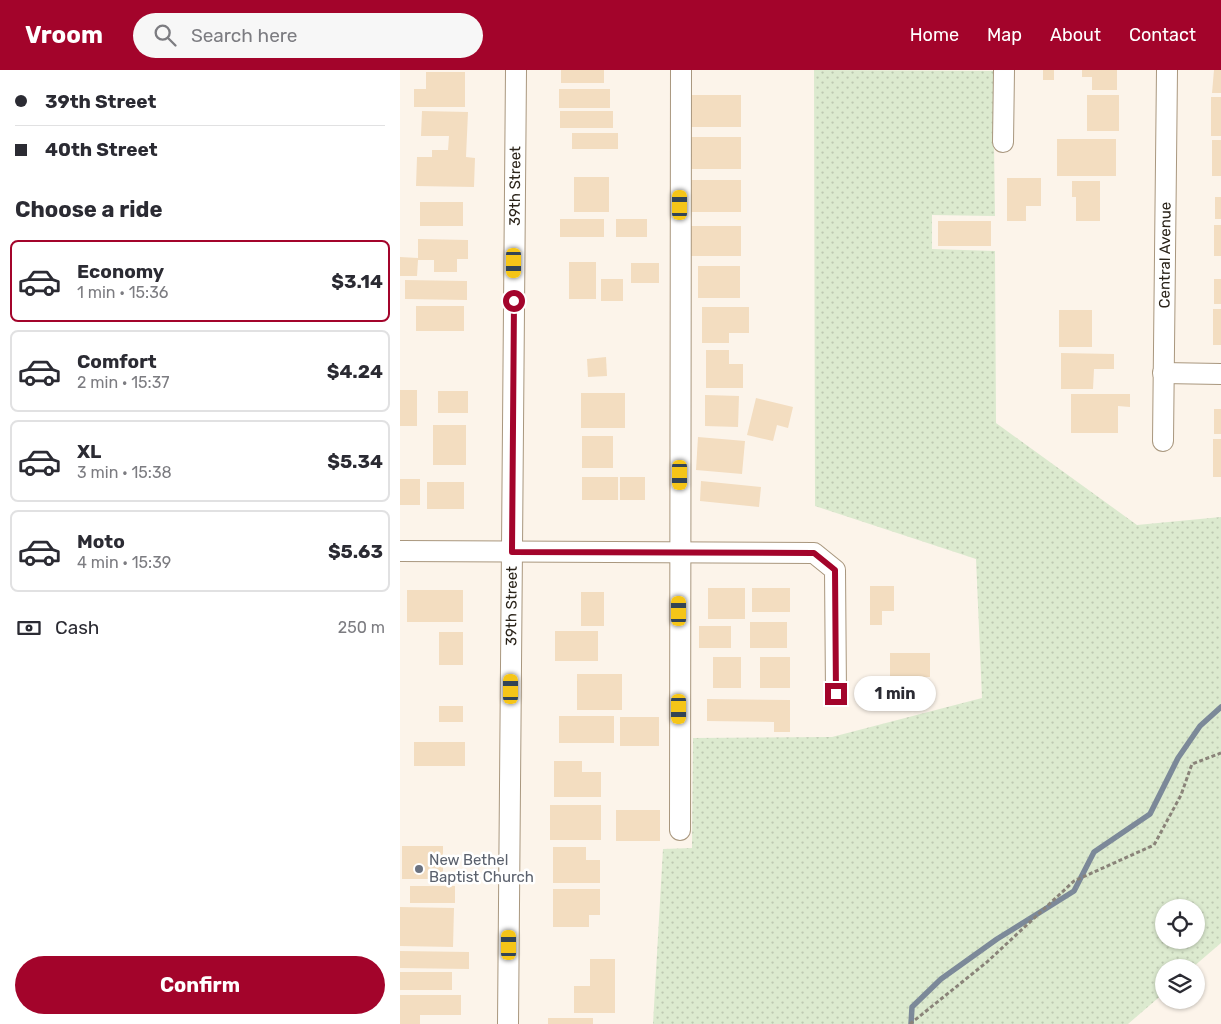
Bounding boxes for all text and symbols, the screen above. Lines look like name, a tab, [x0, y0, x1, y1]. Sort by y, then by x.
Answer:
search box	[133, 13, 483, 58]
text: Vroom	[25, 21, 103, 49]
icon: search	[151, 21, 179, 49]
text: Search here	[191, 24, 297, 47]
text: Home	[910, 24, 959, 46]
text: Map	[987, 24, 1022, 46]
text: About	[1050, 24, 1101, 46]
text: Contact	[1129, 24, 1196, 46]
text: 39th Street	[45, 90, 156, 113]
text: 40th Street	[45, 138, 158, 161]
street label: 39th Street	[506, 146, 524, 226]
car	[672, 190, 687, 220]
text: Choose a ride	[15, 196, 162, 223]
street label: Central Avenue	[1155, 202, 1175, 308]
car	[506, 248, 521, 278]
icon: car	[17, 259, 62, 304]
text: Economy	[77, 260, 164, 283]
text: $3.14	[331, 270, 383, 293]
text: 1 min · 15:36	[77, 283, 168, 302]
route start	[503, 290, 525, 312]
icon: car	[17, 349, 62, 394]
text: Comfort	[77, 350, 157, 373]
text: $4.24	[327, 360, 383, 383]
text: 2 min · 15:37	[77, 373, 170, 392]
icon: car	[17, 439, 62, 484]
text: XL	[77, 440, 101, 463]
text: $5.34	[327, 450, 383, 473]
car	[672, 460, 687, 490]
text: 3 min · 15:38	[77, 463, 172, 482]
icon: car	[17, 529, 62, 574]
text: Moto	[77, 530, 125, 553]
text: $5.63	[328, 540, 383, 563]
text: 4 min · 15:39	[77, 553, 171, 572]
street label: 39th Street	[502, 566, 521, 646]
car	[671, 596, 686, 626]
icon: cash	[15, 614, 43, 642]
text: Cash	[55, 616, 99, 639]
text: 250 m	[338, 618, 385, 637]
car	[503, 674, 518, 704]
callout: 1 min	[854, 676, 936, 712]
route end	[825, 683, 847, 705]
text: 1 min	[875, 684, 915, 703]
car	[671, 694, 686, 724]
place label: New Bethel Baptist Church	[429, 851, 534, 886]
marker: New Bethel Baptist Church	[413, 863, 425, 875]
map controls	[1155, 899, 1205, 1009]
button: locate	[1155, 899, 1205, 949]
car	[501, 930, 516, 960]
button: Confirm	[15, 956, 385, 1014]
button: layers	[1155, 959, 1205, 1009]

